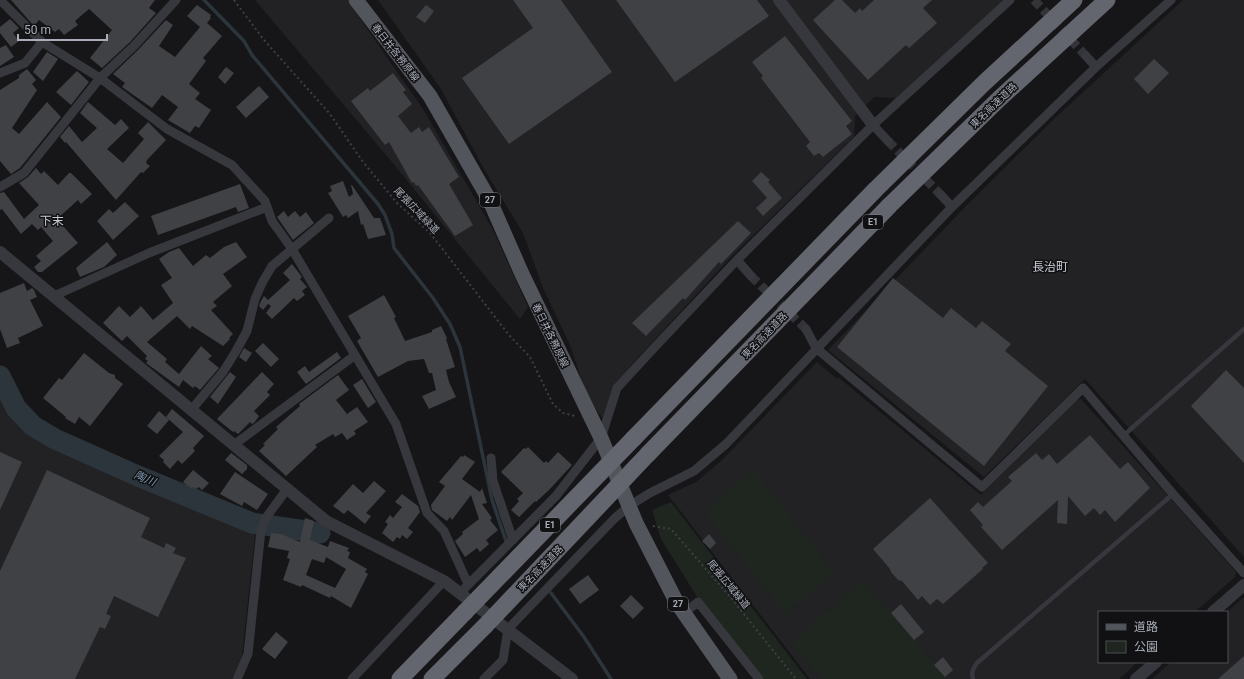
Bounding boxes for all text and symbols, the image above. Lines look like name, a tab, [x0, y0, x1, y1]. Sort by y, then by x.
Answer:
scale bar	[18, 16, 107, 42]
street label: 春日井各務原線	[370, 21, 421, 83]
text: 50 m	[24, 23, 51, 37]
street label: 東名高速道路	[968, 81, 1019, 130]
street label: 尾張広域緑道	[392, 185, 441, 236]
road number: 27	[480, 193, 500, 207]
district label: 下末	[40, 214, 64, 228]
road number: E1	[863, 215, 883, 229]
district label: 長治町	[1032, 260, 1068, 274]
street label: 春日井各務原線	[530, 301, 571, 369]
street label: 東名高速道路	[740, 310, 789, 361]
water label: 陶川	[132, 468, 158, 489]
road number: E1	[540, 518, 560, 532]
street label: 東名高速道路	[516, 543, 565, 594]
street label: 尾張広域緑道	[705, 558, 752, 611]
road number: 27	[668, 597, 688, 611]
legend	[1098, 611, 1228, 663]
text: 道路	[1134, 620, 1158, 634]
text: 公園	[1134, 640, 1158, 654]

